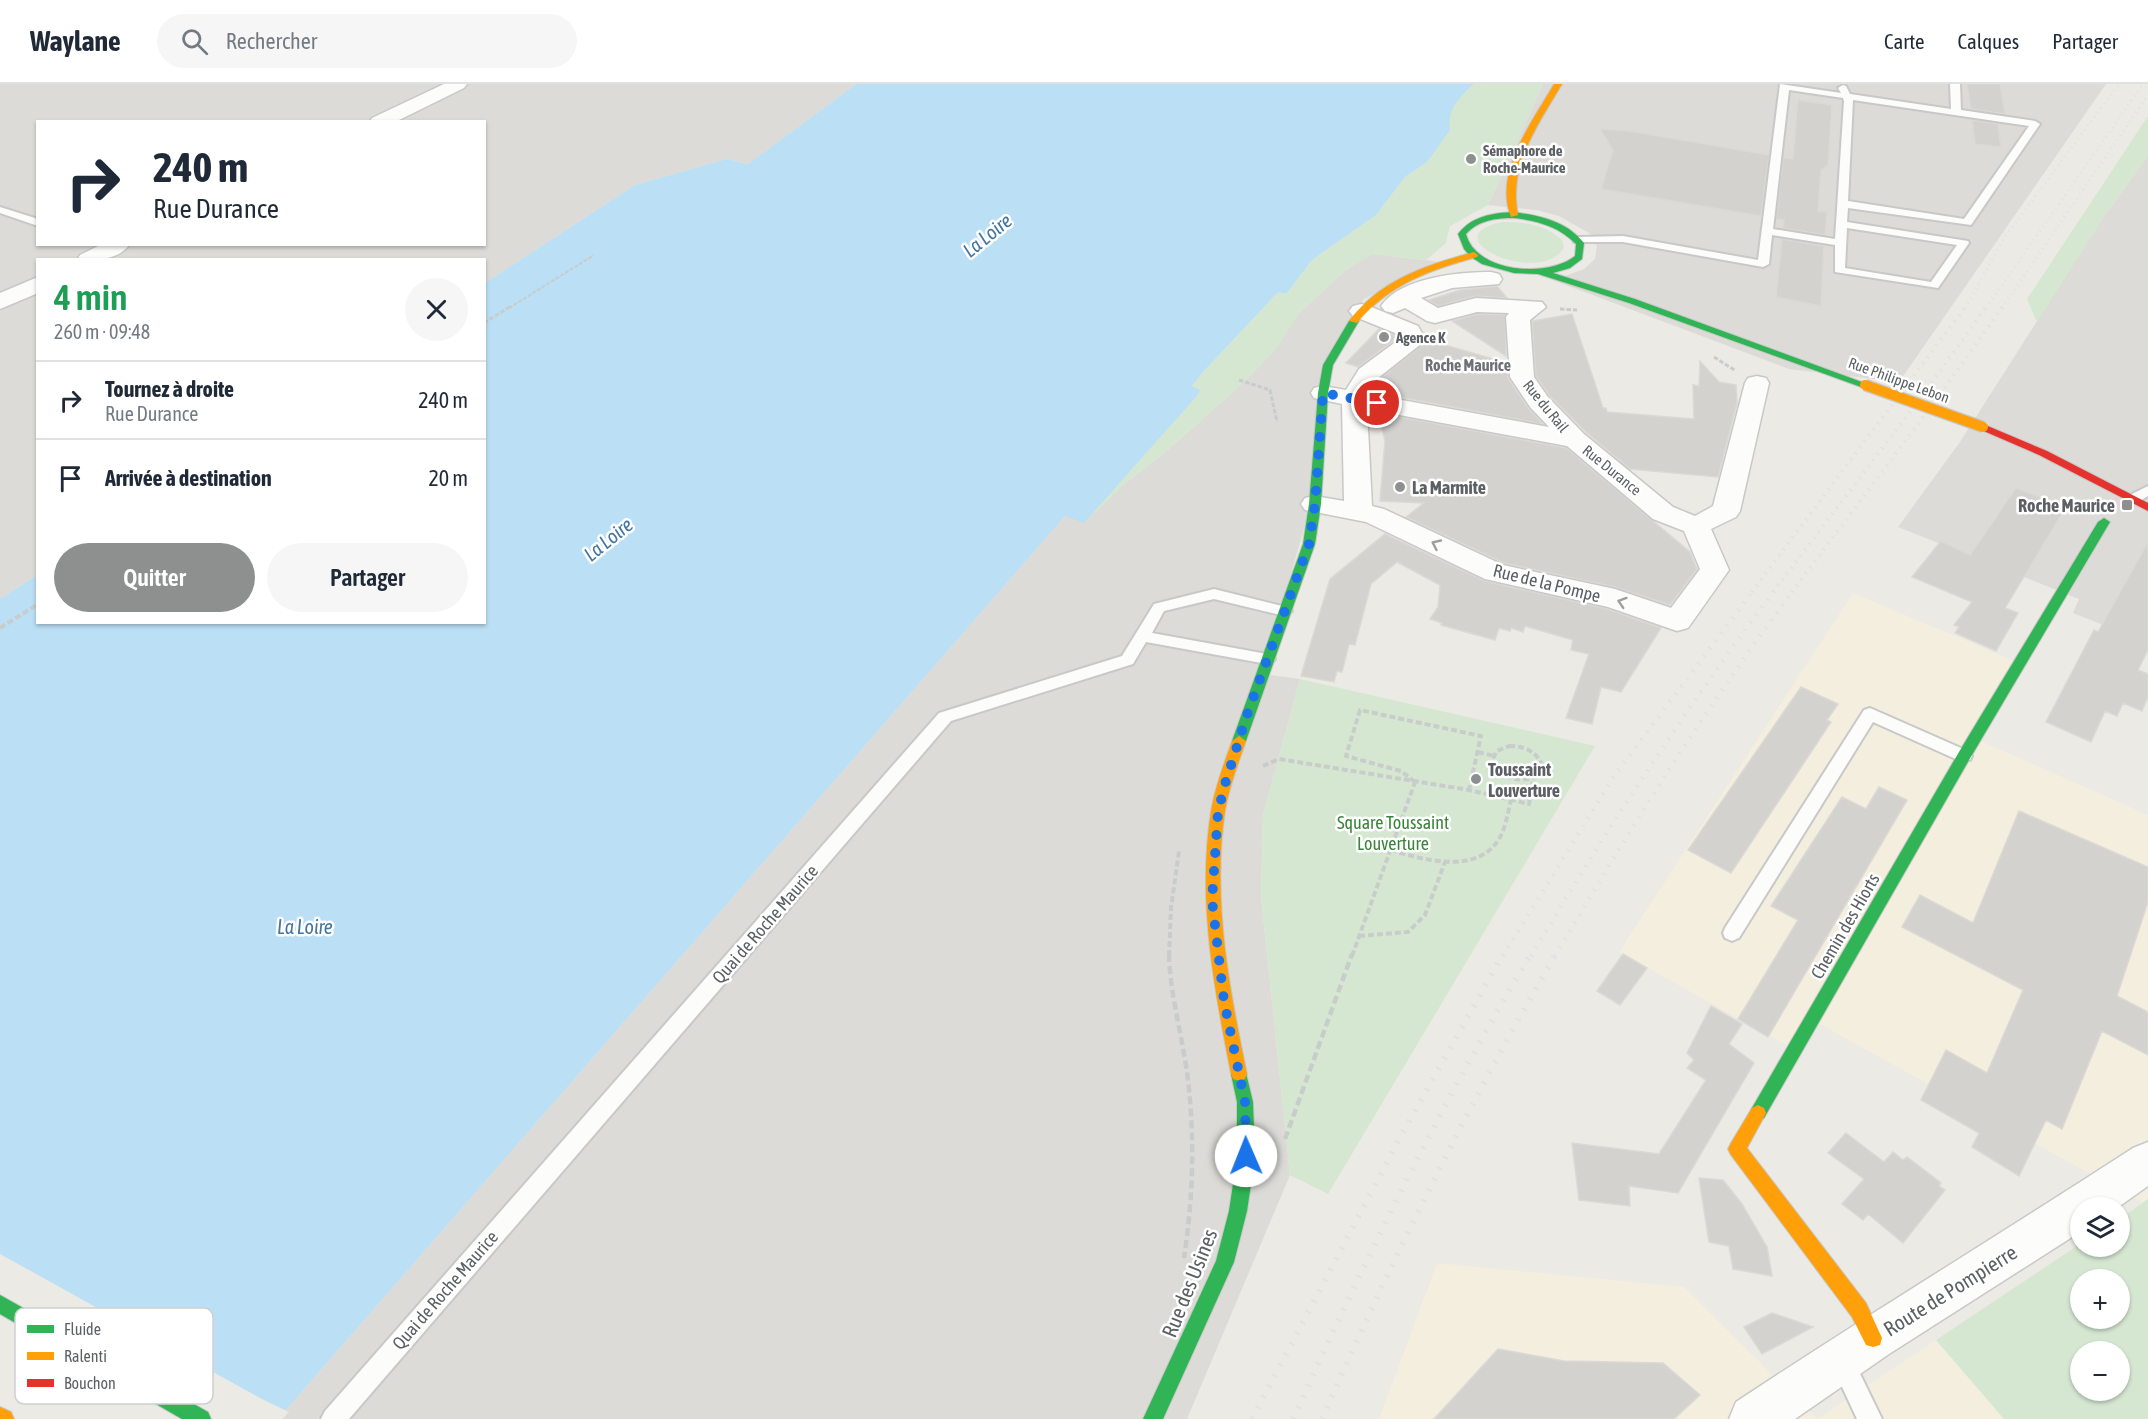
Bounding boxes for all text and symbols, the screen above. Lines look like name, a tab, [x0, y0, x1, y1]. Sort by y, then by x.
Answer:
search box	[157, 14, 577, 68]
text: Waylane	[30, 25, 121, 57]
icon: search	[178, 25, 211, 58]
text: Rechercher	[226, 28, 317, 54]
text: Carte	[1884, 29, 1925, 53]
text: Calques	[1958, 29, 2019, 53]
text: Partager	[2052, 29, 2118, 53]
place label: Sémaphore de Roche-Maurice	[1483, 142, 1566, 176]
text: 240 m	[153, 143, 248, 191]
icon: right	[54, 144, 132, 222]
marker: Sémaphore de Roche-Maurice	[1464, 152, 1478, 166]
text: Rue Durance	[153, 193, 279, 224]
water label: La Loire	[958, 208, 1016, 262]
text: 4 min	[54, 276, 128, 318]
button: close	[405, 278, 468, 341]
text: 260 m · 09:48	[54, 320, 150, 343]
place label: Agence K	[1395, 329, 1446, 346]
marker: Agence K	[1377, 330, 1391, 344]
street label: Rue Philippe Lebon	[1846, 354, 1952, 406]
district label: Roche Maurice	[1425, 356, 1511, 374]
text: Tournez à droite	[105, 376, 234, 402]
pin	[1351, 377, 1402, 428]
street label: Rue du Rail	[1520, 377, 1572, 435]
icon: right	[54, 384, 87, 417]
icon: arrive	[1360, 386, 1393, 419]
text: 240 m	[418, 387, 468, 413]
text: Rue Durance	[105, 402, 198, 425]
street label: Rue Durance	[1579, 441, 1645, 499]
icon: arrive	[54, 462, 87, 495]
text: Arrivée à destination	[105, 465, 272, 491]
text: 20 m	[428, 465, 468, 491]
place label: La Marmite	[1412, 477, 1486, 498]
marker: La Marmite	[1393, 480, 1407, 494]
place label: Roche Maurice	[2018, 495, 2115, 516]
marker: Roche Maurice	[2120, 498, 2134, 512]
water label: La Loire	[579, 512, 637, 566]
one-way arrow	[1432, 540, 1443, 552]
button: Quitter	[54, 543, 255, 612]
button: Partager	[267, 543, 468, 612]
street label: Rue de la Pompe	[1491, 560, 1603, 606]
one-way arrow	[1617, 597, 1628, 609]
place label: Toussaint Louverture	[1488, 759, 1560, 801]
marker: Toussaint Louverture	[1469, 772, 1483, 786]
park label: Square Toussaint Louverture	[1337, 812, 1449, 854]
street label: Quai de Roche Maurice	[708, 860, 822, 988]
street label: Chemin des Hiorts	[1806, 869, 1884, 983]
water label: La Loire	[277, 915, 333, 938]
position arrow	[1214, 1124, 1278, 1188]
map controls	[2070, 1197, 2130, 1401]
button: layers	[2070, 1197, 2130, 1257]
street label: Rue des Usines	[1156, 1225, 1222, 1341]
street label: Quai de Roche Maurice	[388, 1226, 502, 1354]
street label: Route de Pompierre	[1879, 1239, 2021, 1341]
button: +	[2070, 1269, 2130, 1329]
legend	[15, 1308, 213, 1404]
text: Fluide	[64, 1320, 101, 1338]
button: −	[2070, 1341, 2130, 1401]
text: Ralenti	[64, 1347, 107, 1365]
text: Bouchon	[64, 1374, 116, 1392]

